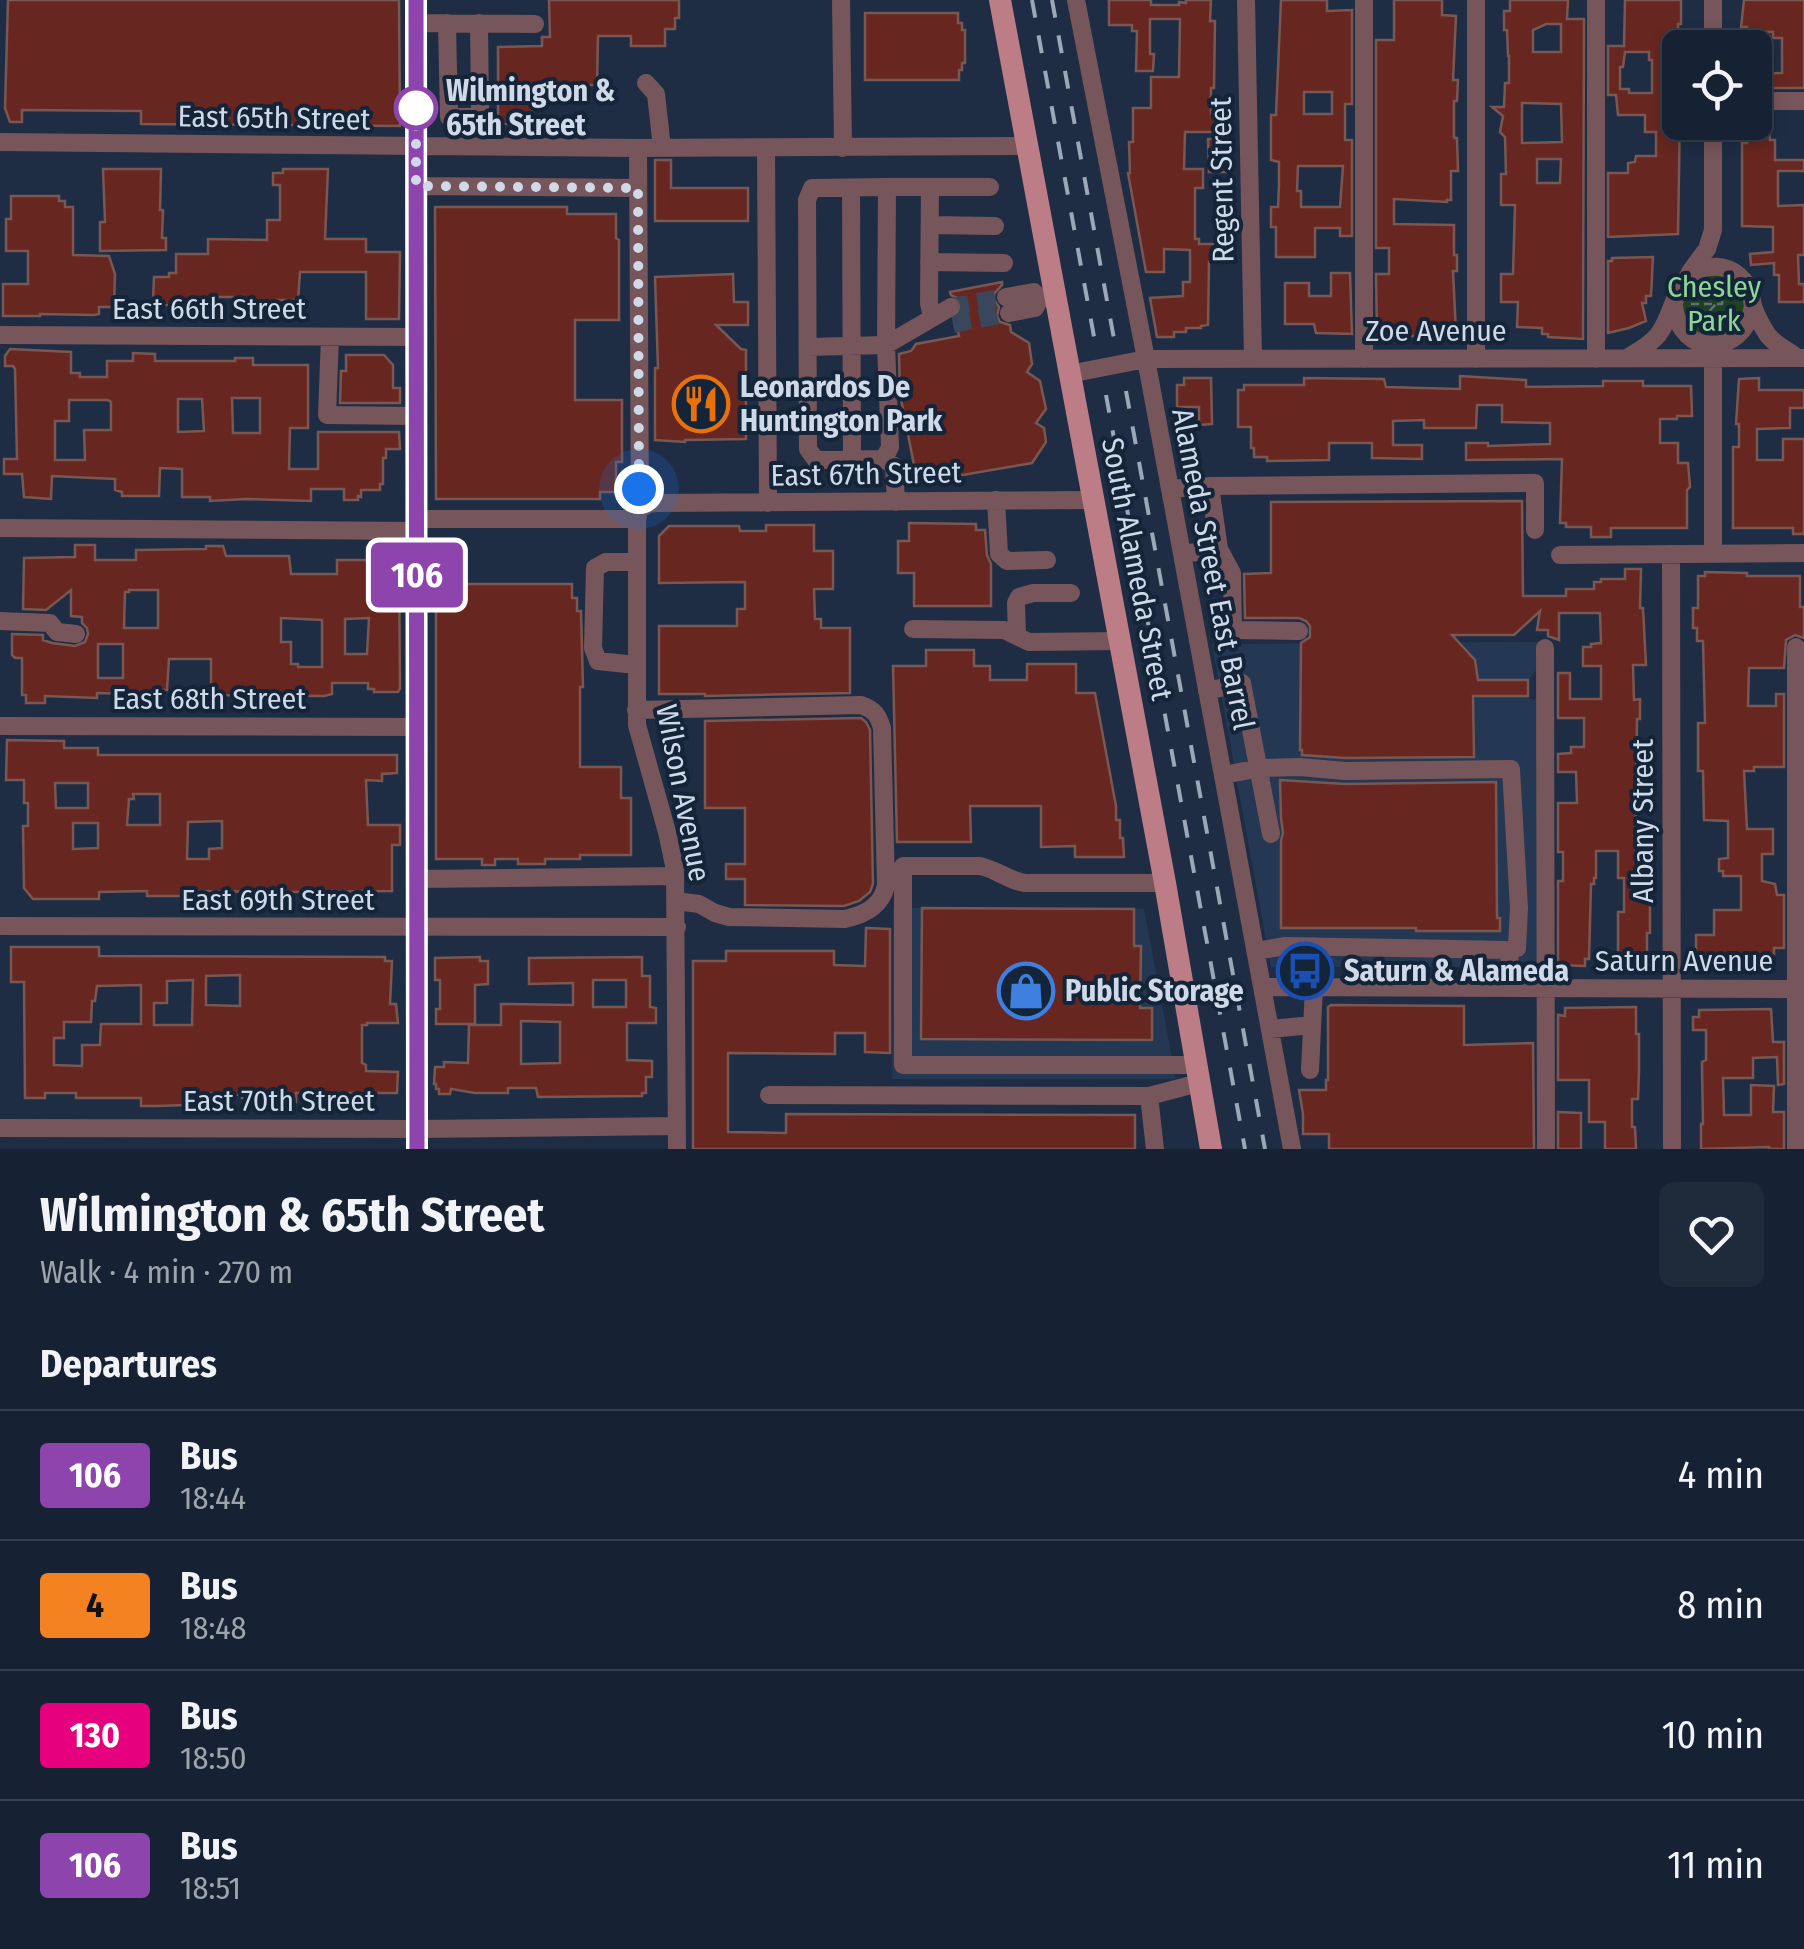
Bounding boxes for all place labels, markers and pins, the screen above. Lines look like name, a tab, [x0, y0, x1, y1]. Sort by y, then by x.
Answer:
place label: Wilmington & 65th Street	[446, 73, 615, 143]
marker: Wilmington & 65th Street	[395, 87, 437, 129]
place label: Leonardos De Huntington Park	[740, 369, 943, 439]
restaurant icon: Leonardos De Huntington Park	[671, 374, 731, 434]
bus stop icon: Saturn & Alameda	[1275, 941, 1335, 1001]
place label: Saturn & Alameda	[1344, 953, 1569, 989]
shop icon: Public Storage	[996, 961, 1056, 1021]
place label: Public Storage	[1065, 973, 1244, 1009]

